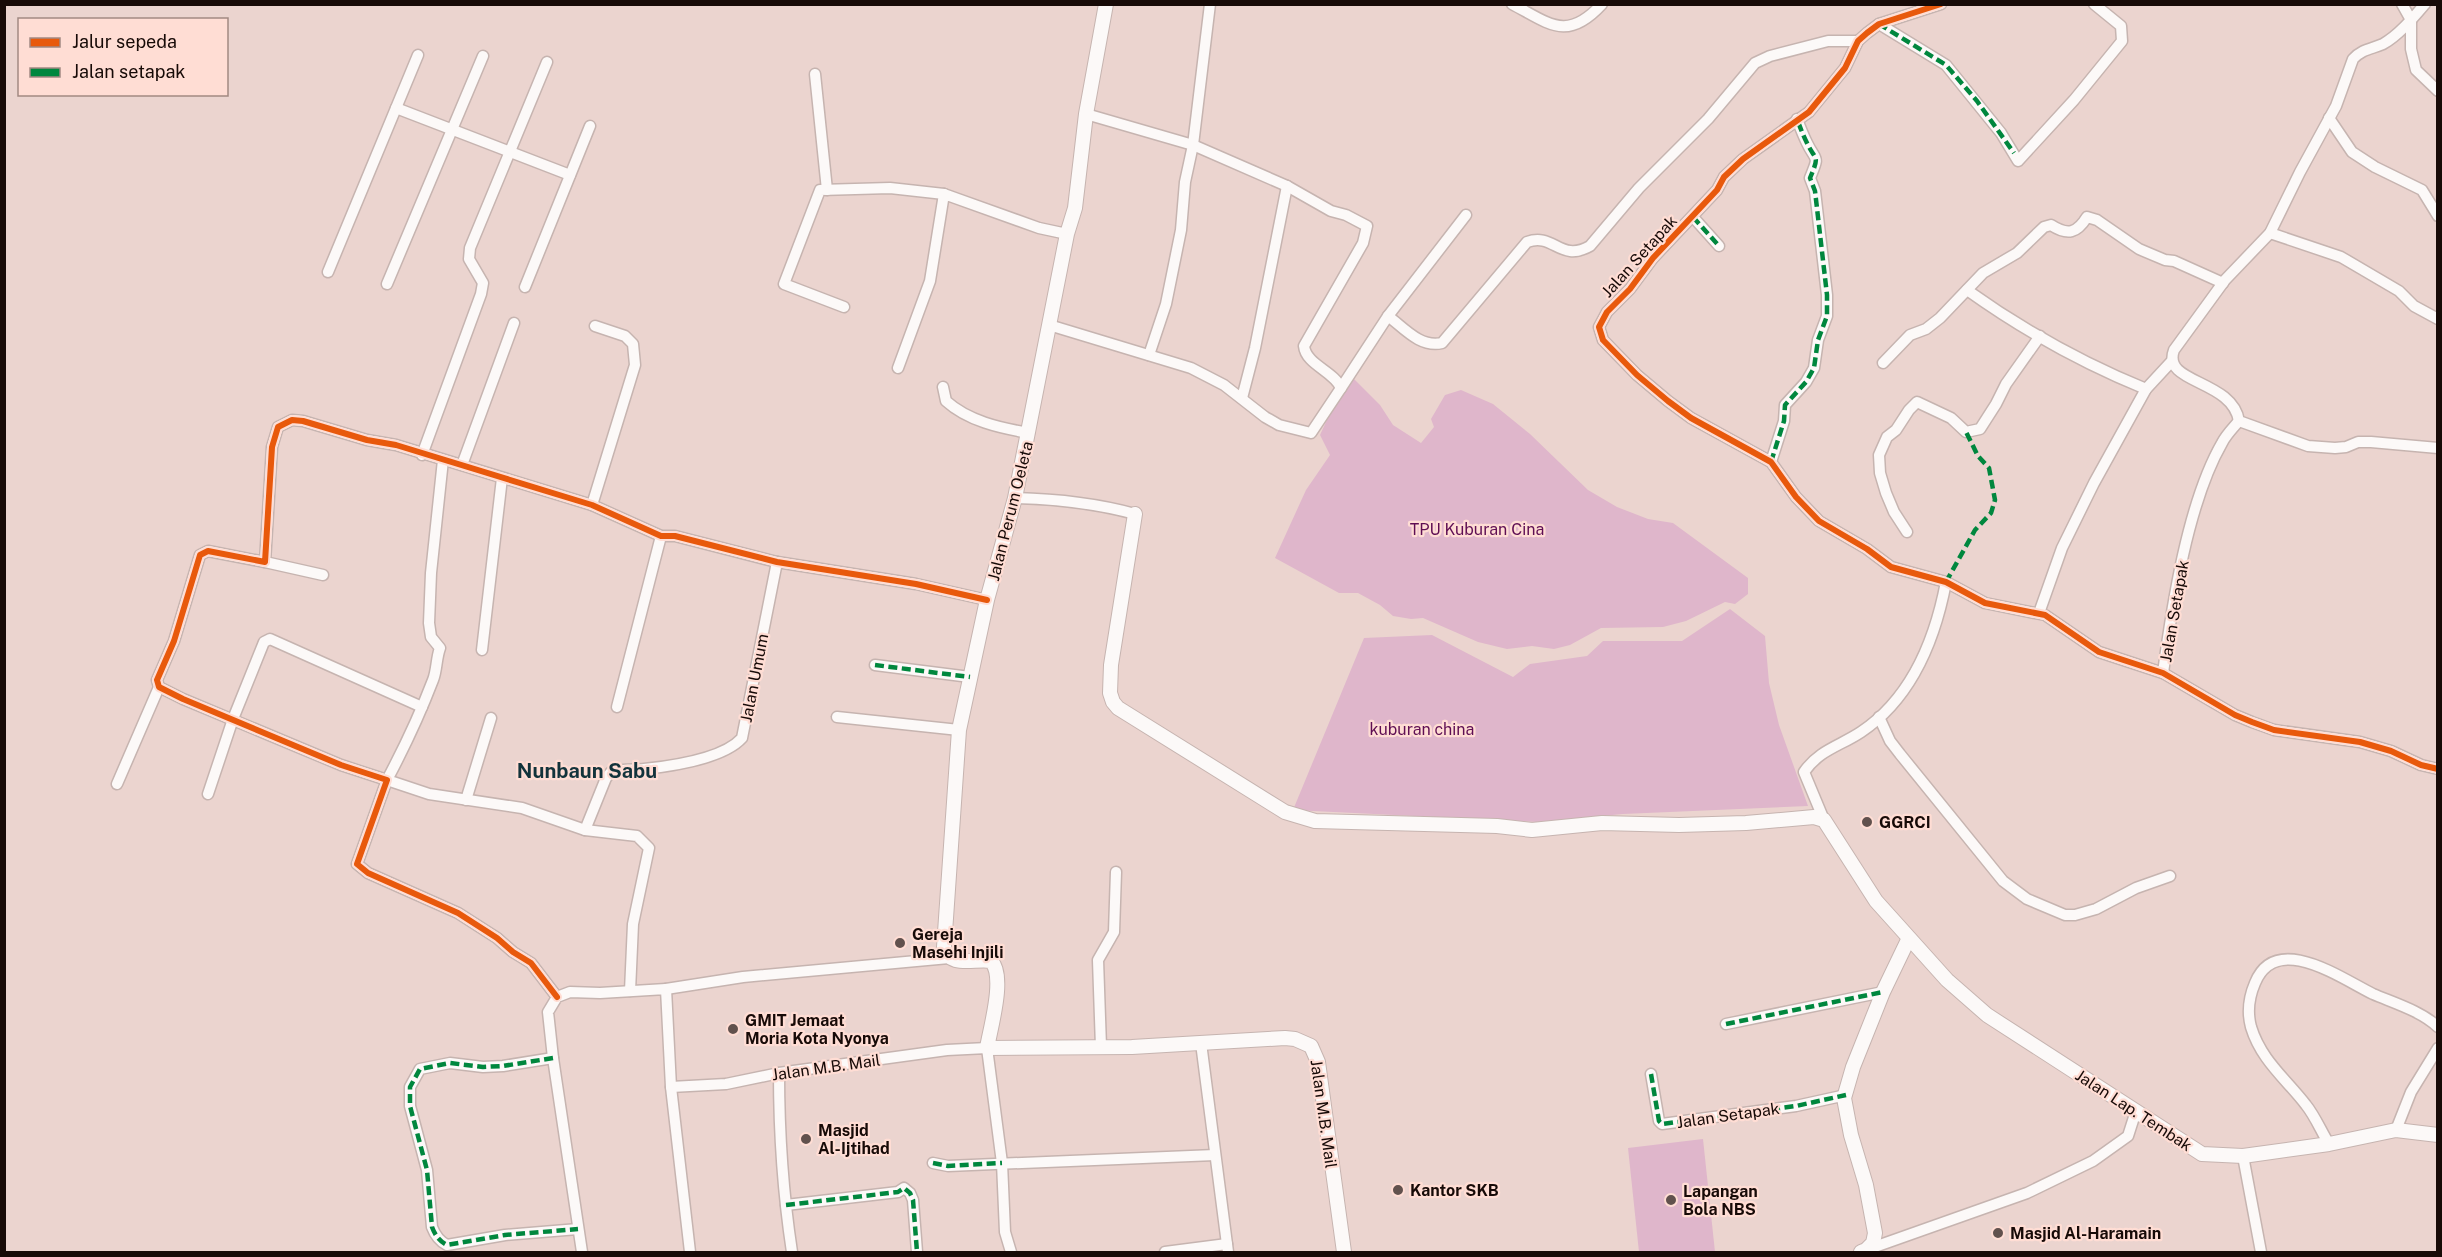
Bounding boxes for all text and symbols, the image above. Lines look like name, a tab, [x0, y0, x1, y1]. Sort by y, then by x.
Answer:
legend	[18, 18, 228, 96]
text: Jalur sepeda	[72, 31, 177, 52]
text: Jalan setapak	[72, 61, 185, 82]
street label: Jalan Setapak	[1598, 212, 1681, 301]
street label: Jalan Perum Oeleta	[984, 439, 1037, 583]
park label: TPU Kuburan Cina	[1410, 520, 1544, 539]
street label: Jalan Setapak	[2156, 558, 2193, 664]
street label: Jalan Umum	[737, 632, 772, 724]
park label: kuburan china	[1370, 720, 1474, 739]
district label: Nunbaun Sabu	[517, 759, 657, 783]
place label: GGRCI	[1879, 813, 1931, 832]
marker: GGRCI	[1860, 815, 1874, 829]
place label: Gereja Masehi Injili	[912, 925, 1004, 962]
marker: Gereja Masehi Injili	[893, 936, 907, 950]
place label: GMIT Jemaat Moria Kota Nyonya	[745, 1011, 889, 1048]
marker: GMIT Jemaat Moria Kota Nyonya	[726, 1022, 740, 1036]
street label: Jalan M.B. Mail	[770, 1050, 882, 1085]
street label: Jalan M.B. Mail	[1306, 1058, 1341, 1170]
street label: Jalan Lap. Tembak	[2072, 1066, 2196, 1155]
street label: Jalan Setapak	[1676, 1099, 1781, 1132]
place label: Masjid Al-Ijtihad	[818, 1121, 890, 1158]
marker: Masjid Al-Ijtihad	[799, 1132, 813, 1146]
place label: Kantor SKB	[1410, 1181, 1499, 1200]
place label: Lapangan Bola NBS	[1683, 1182, 1758, 1219]
marker: Kantor SKB	[1391, 1183, 1405, 1197]
marker: Lapangan Bola NBS	[1664, 1193, 1678, 1207]
place label: Masjid Al-Haramain	[2010, 1224, 2161, 1243]
marker: Masjid Al-Haramain	[1991, 1226, 2005, 1240]

